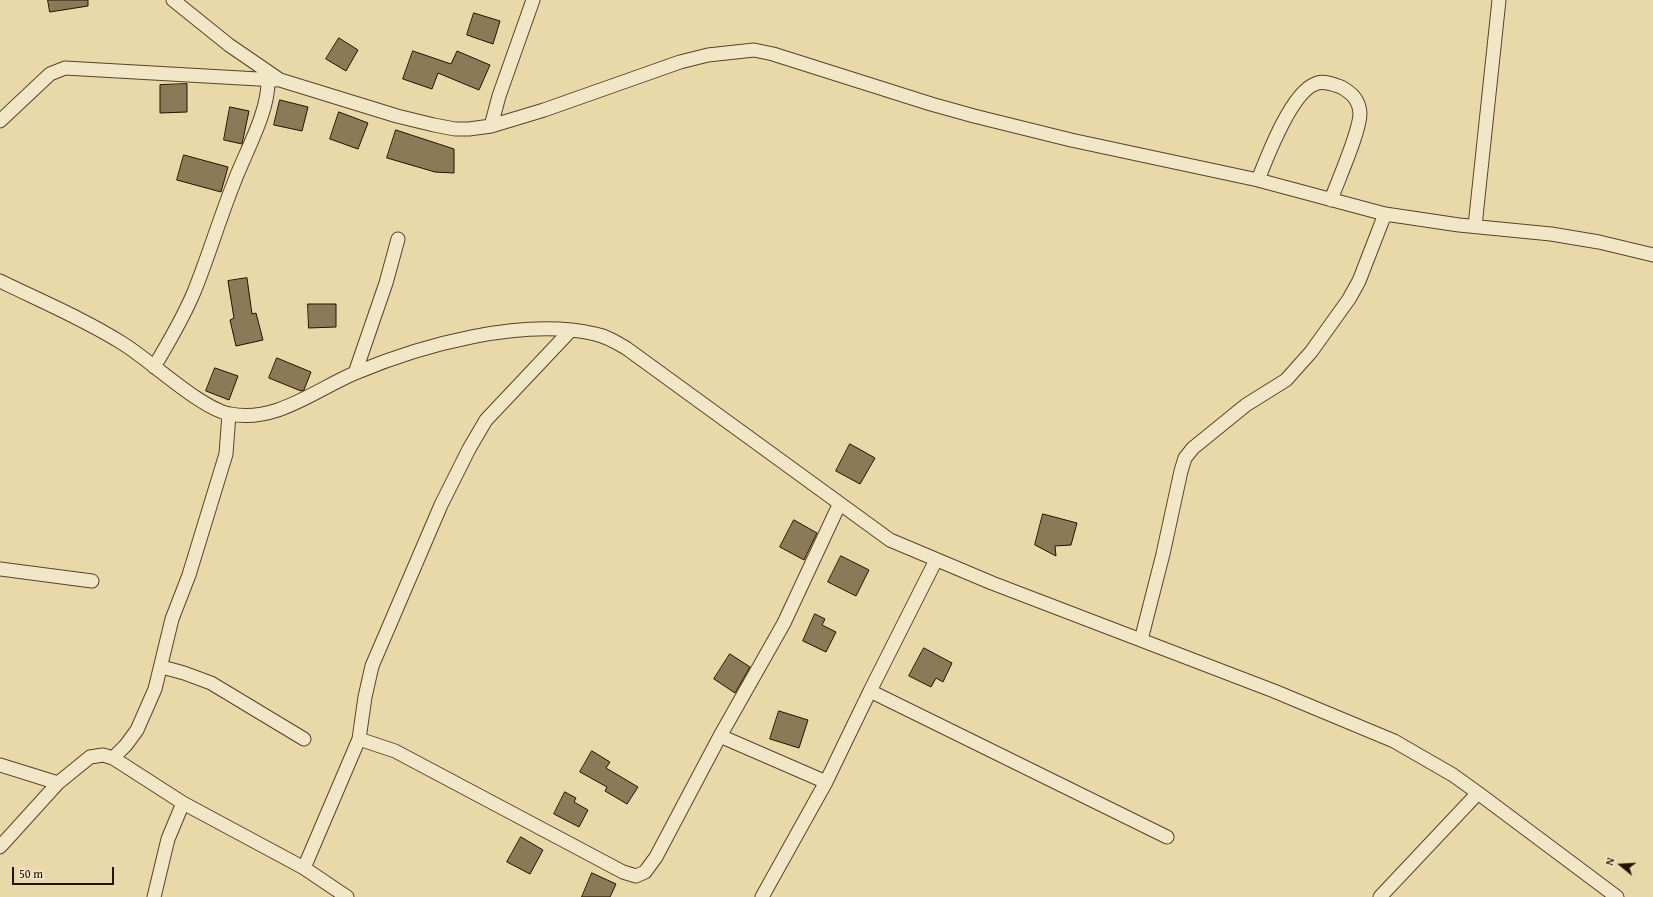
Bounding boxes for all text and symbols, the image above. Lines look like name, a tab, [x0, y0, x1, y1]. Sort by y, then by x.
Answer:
north arrow	[1601, 845, 1641, 885]
text: N	[1601, 855, 1618, 867]
scale bar	[14, 859, 116, 885]
text: 50 m	[19, 865, 43, 882]

